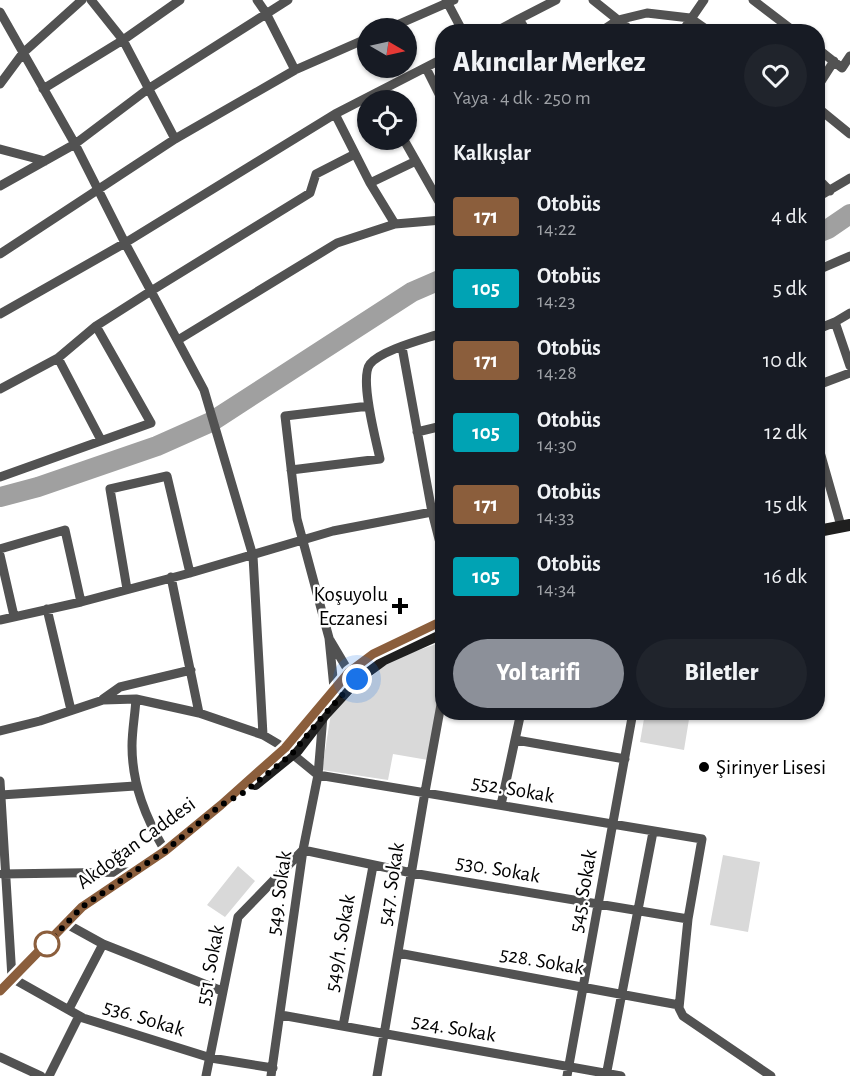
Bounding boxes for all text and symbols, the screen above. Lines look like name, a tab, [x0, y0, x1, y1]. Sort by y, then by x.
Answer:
north arrow	[357, 18, 417, 78]
map controls	[357, 18, 417, 150]
button: heart	[744, 44, 807, 107]
text: Akıncılar Merkez	[453, 49, 646, 77]
text: Yaya · 4 dk · 250 m	[453, 88, 591, 108]
button: locate	[357, 90, 417, 150]
text: Kalkışlar	[453, 142, 531, 164]
text: Otobüs	[537, 193, 601, 215]
text: 4 dk	[771, 205, 807, 227]
text: 171	[474, 206, 498, 227]
text: 14:22	[537, 219, 576, 239]
text: Otobüs	[537, 265, 601, 287]
text: 5 dk	[773, 277, 807, 299]
text: 105	[472, 278, 500, 299]
text: 14:23	[537, 291, 575, 311]
text: Otobüs	[537, 337, 601, 359]
text: 10 dk	[763, 349, 807, 371]
text: 171	[474, 350, 498, 371]
text: 14:28	[537, 363, 577, 383]
text: Otobüs	[537, 409, 601, 431]
text: 12 dk	[764, 421, 807, 443]
text: 105	[472, 422, 500, 443]
text: 14:30	[537, 435, 577, 455]
text: Otobüs	[537, 481, 601, 503]
text: 15 dk	[765, 493, 807, 515]
text: 171	[474, 494, 498, 515]
text: 14:33	[537, 507, 575, 527]
text: Otobüs	[537, 553, 601, 575]
text: 16 dk	[764, 565, 807, 587]
text: 105	[472, 566, 500, 587]
text: 14:34	[537, 579, 576, 599]
place label: Koşuyolu Eczanesi	[314, 584, 388, 629]
marker: Koşuyolu Eczanesi	[393, 599, 407, 613]
button: Yol tarifi	[453, 639, 624, 708]
button: Biletler	[636, 639, 807, 708]
your location	[342, 664, 372, 694]
place label: Şirinyer Lisesi	[716, 757, 826, 778]
marker: Şirinyer Lisesi	[697, 760, 711, 774]
street label: 552. Sokak	[470, 771, 556, 807]
street label: Akdoğan Caddesi	[73, 793, 199, 893]
street label: 547. Sokak	[374, 840, 408, 927]
street label: 545. Sokak	[565, 847, 601, 934]
street label: 549. Sokak	[263, 849, 295, 937]
street label: 530. Sokak	[454, 851, 542, 887]
street label: 549/1. Sokak	[321, 892, 359, 993]
street label: 551. Sokak	[192, 923, 228, 1007]
unlabelled marker	[34, 931, 60, 957]
street label: 528. Sokak	[498, 943, 586, 979]
street label: 536. Sokak	[101, 996, 188, 1040]
street label: 524. Sokak	[410, 1010, 498, 1046]

